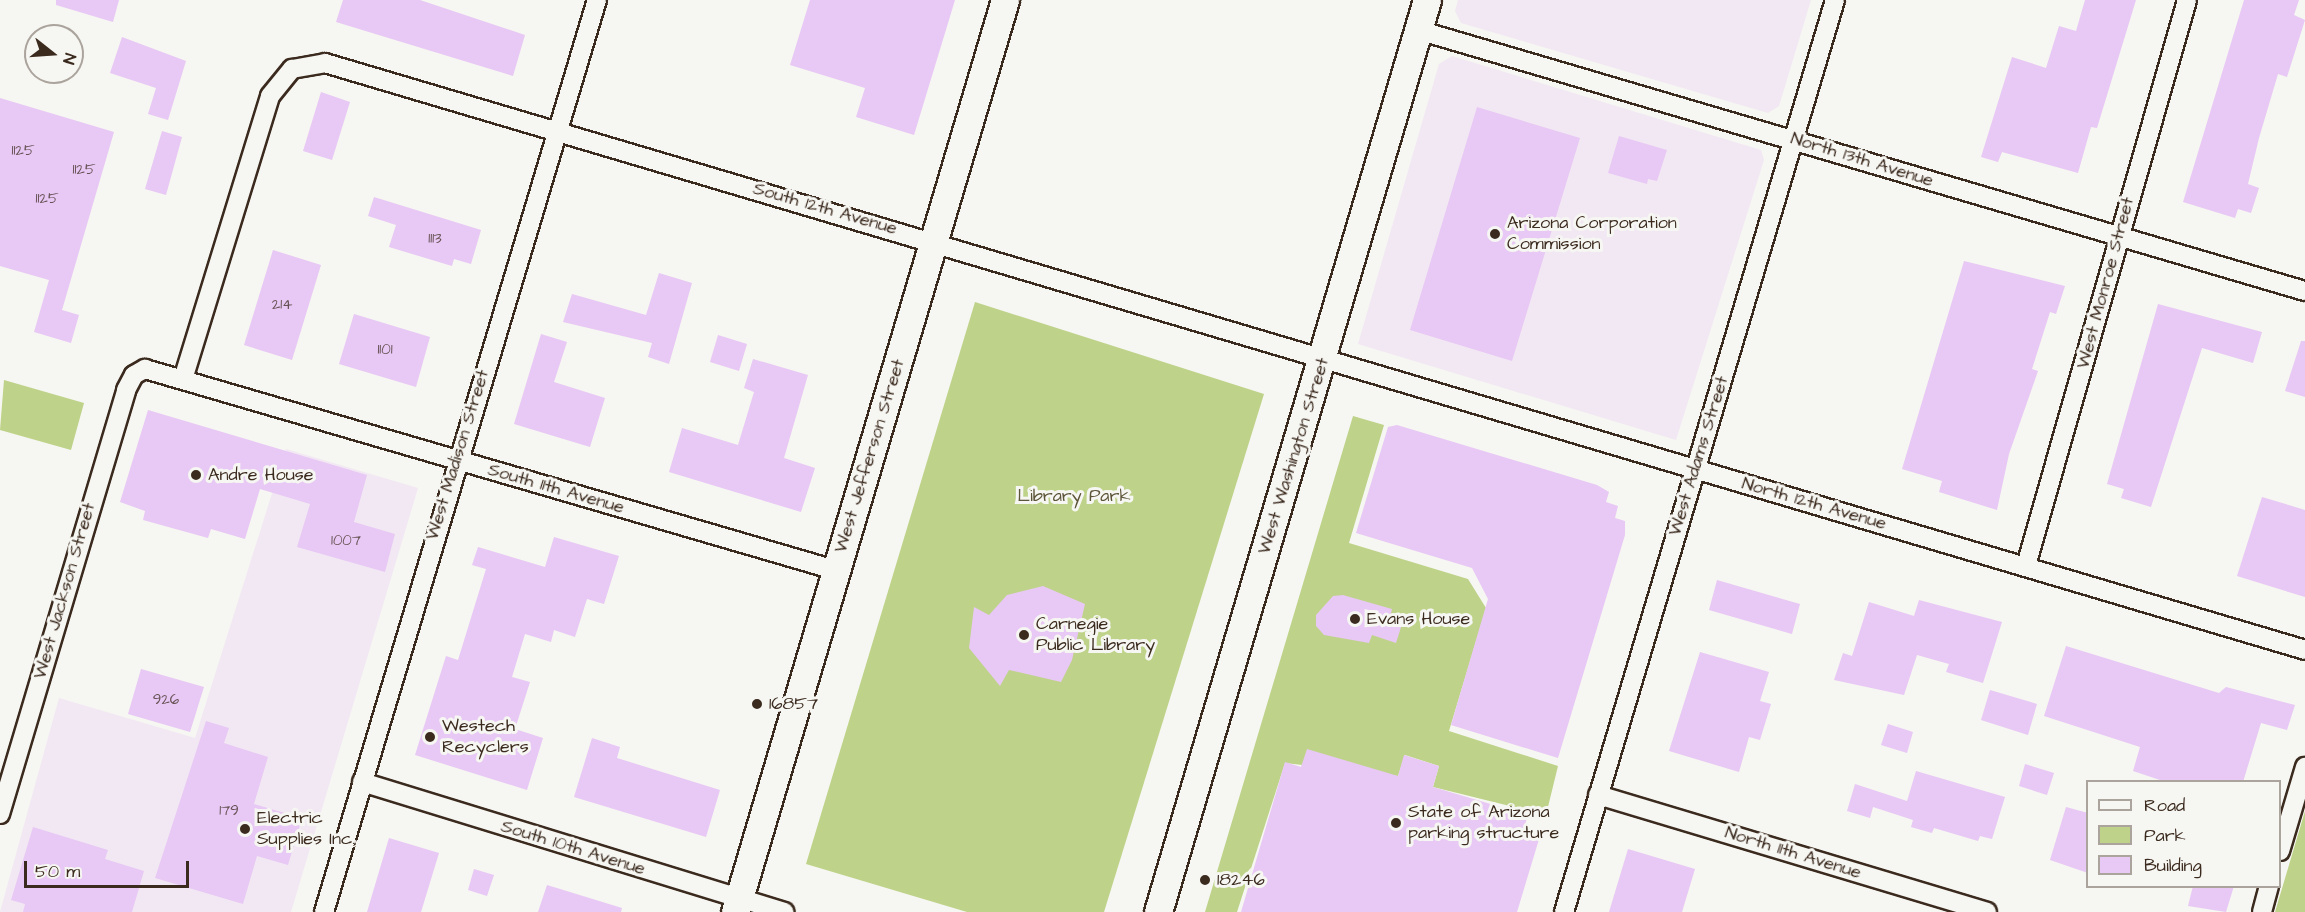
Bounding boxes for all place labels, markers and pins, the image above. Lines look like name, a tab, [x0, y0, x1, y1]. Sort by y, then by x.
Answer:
place label: Arizona Corporation Commission	[1507, 213, 1677, 256]
marker: Arizona Corporation Commission	[1488, 227, 1502, 241]
place label: Andre House	[208, 464, 314, 486]
marker: Andre House	[189, 468, 203, 482]
place label: Evans House	[1367, 608, 1470, 630]
marker: Evans House	[1348, 612, 1362, 626]
place label: Carnegie Public Library	[1036, 614, 1155, 656]
marker: Carnegie Public Library	[1017, 628, 1031, 642]
place label: 16857	[769, 693, 818, 715]
marker: 16857	[750, 697, 764, 711]
place label: Westech Recyclers	[442, 716, 529, 758]
marker: Westech Recyclers	[423, 730, 437, 744]
place label: State of Arizona parking structure	[1408, 802, 1559, 844]
place label: Electric Supplies Inc.	[257, 808, 355, 850]
marker: State of Arizona parking structure	[1389, 816, 1403, 830]
marker: Electric Supplies Inc.	[238, 822, 252, 836]
place label: 18246	[1217, 869, 1265, 891]
marker: 18246	[1198, 873, 1212, 887]

